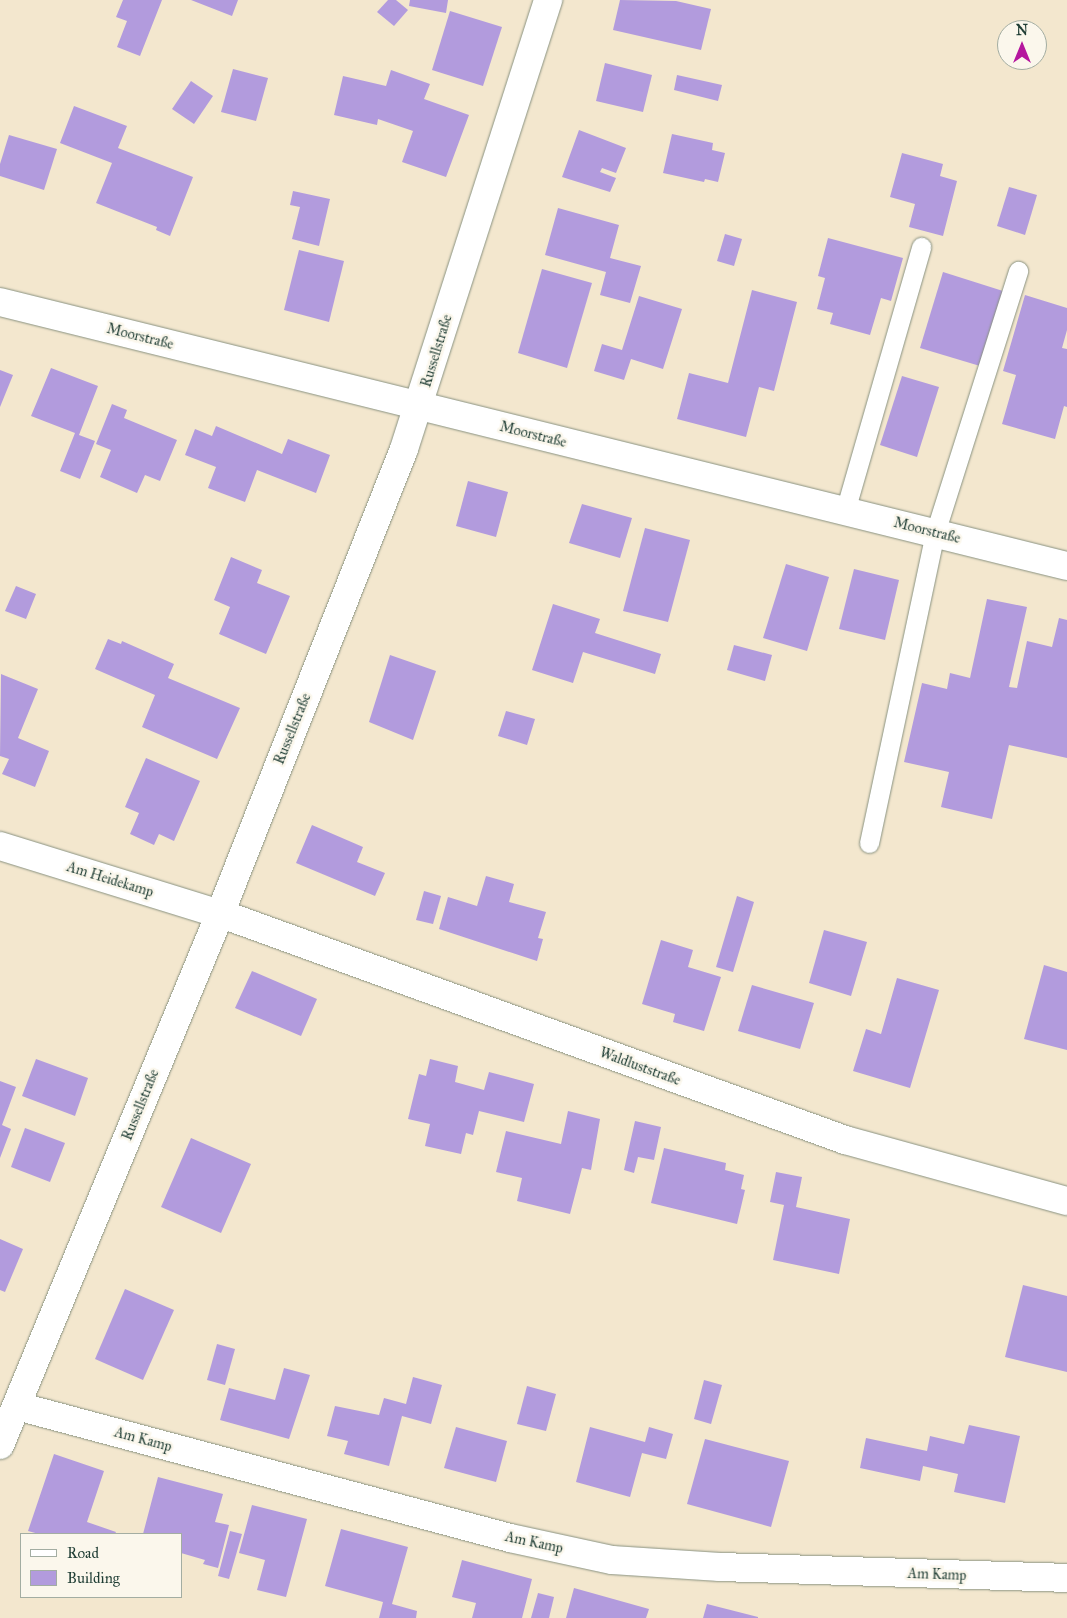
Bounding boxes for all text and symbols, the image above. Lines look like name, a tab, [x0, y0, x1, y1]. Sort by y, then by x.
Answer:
north arrow	[997, 20, 1047, 70]
text: N	[1016, 22, 1028, 39]
street label: Russellstraße	[418, 313, 456, 389]
street label: Moorstraße	[105, 321, 175, 353]
street label: Moorstraße	[498, 419, 568, 451]
street label: Moorstraße	[892, 515, 962, 547]
street label: Russellstraße	[271, 691, 315, 767]
street label: Am Heidekamp	[65, 859, 155, 901]
street label: Waldluststraße	[597, 1045, 683, 1089]
street label: Russellstraße	[119, 1067, 163, 1143]
street label: Am Kamp	[112, 1424, 174, 1456]
street label: Am Kamp	[503, 1529, 565, 1557]
legend	[20, 1533, 182, 1598]
text: Road	[67, 1544, 99, 1562]
street label: Am Kamp	[907, 1566, 967, 1584]
text: Building	[67, 1569, 120, 1587]

